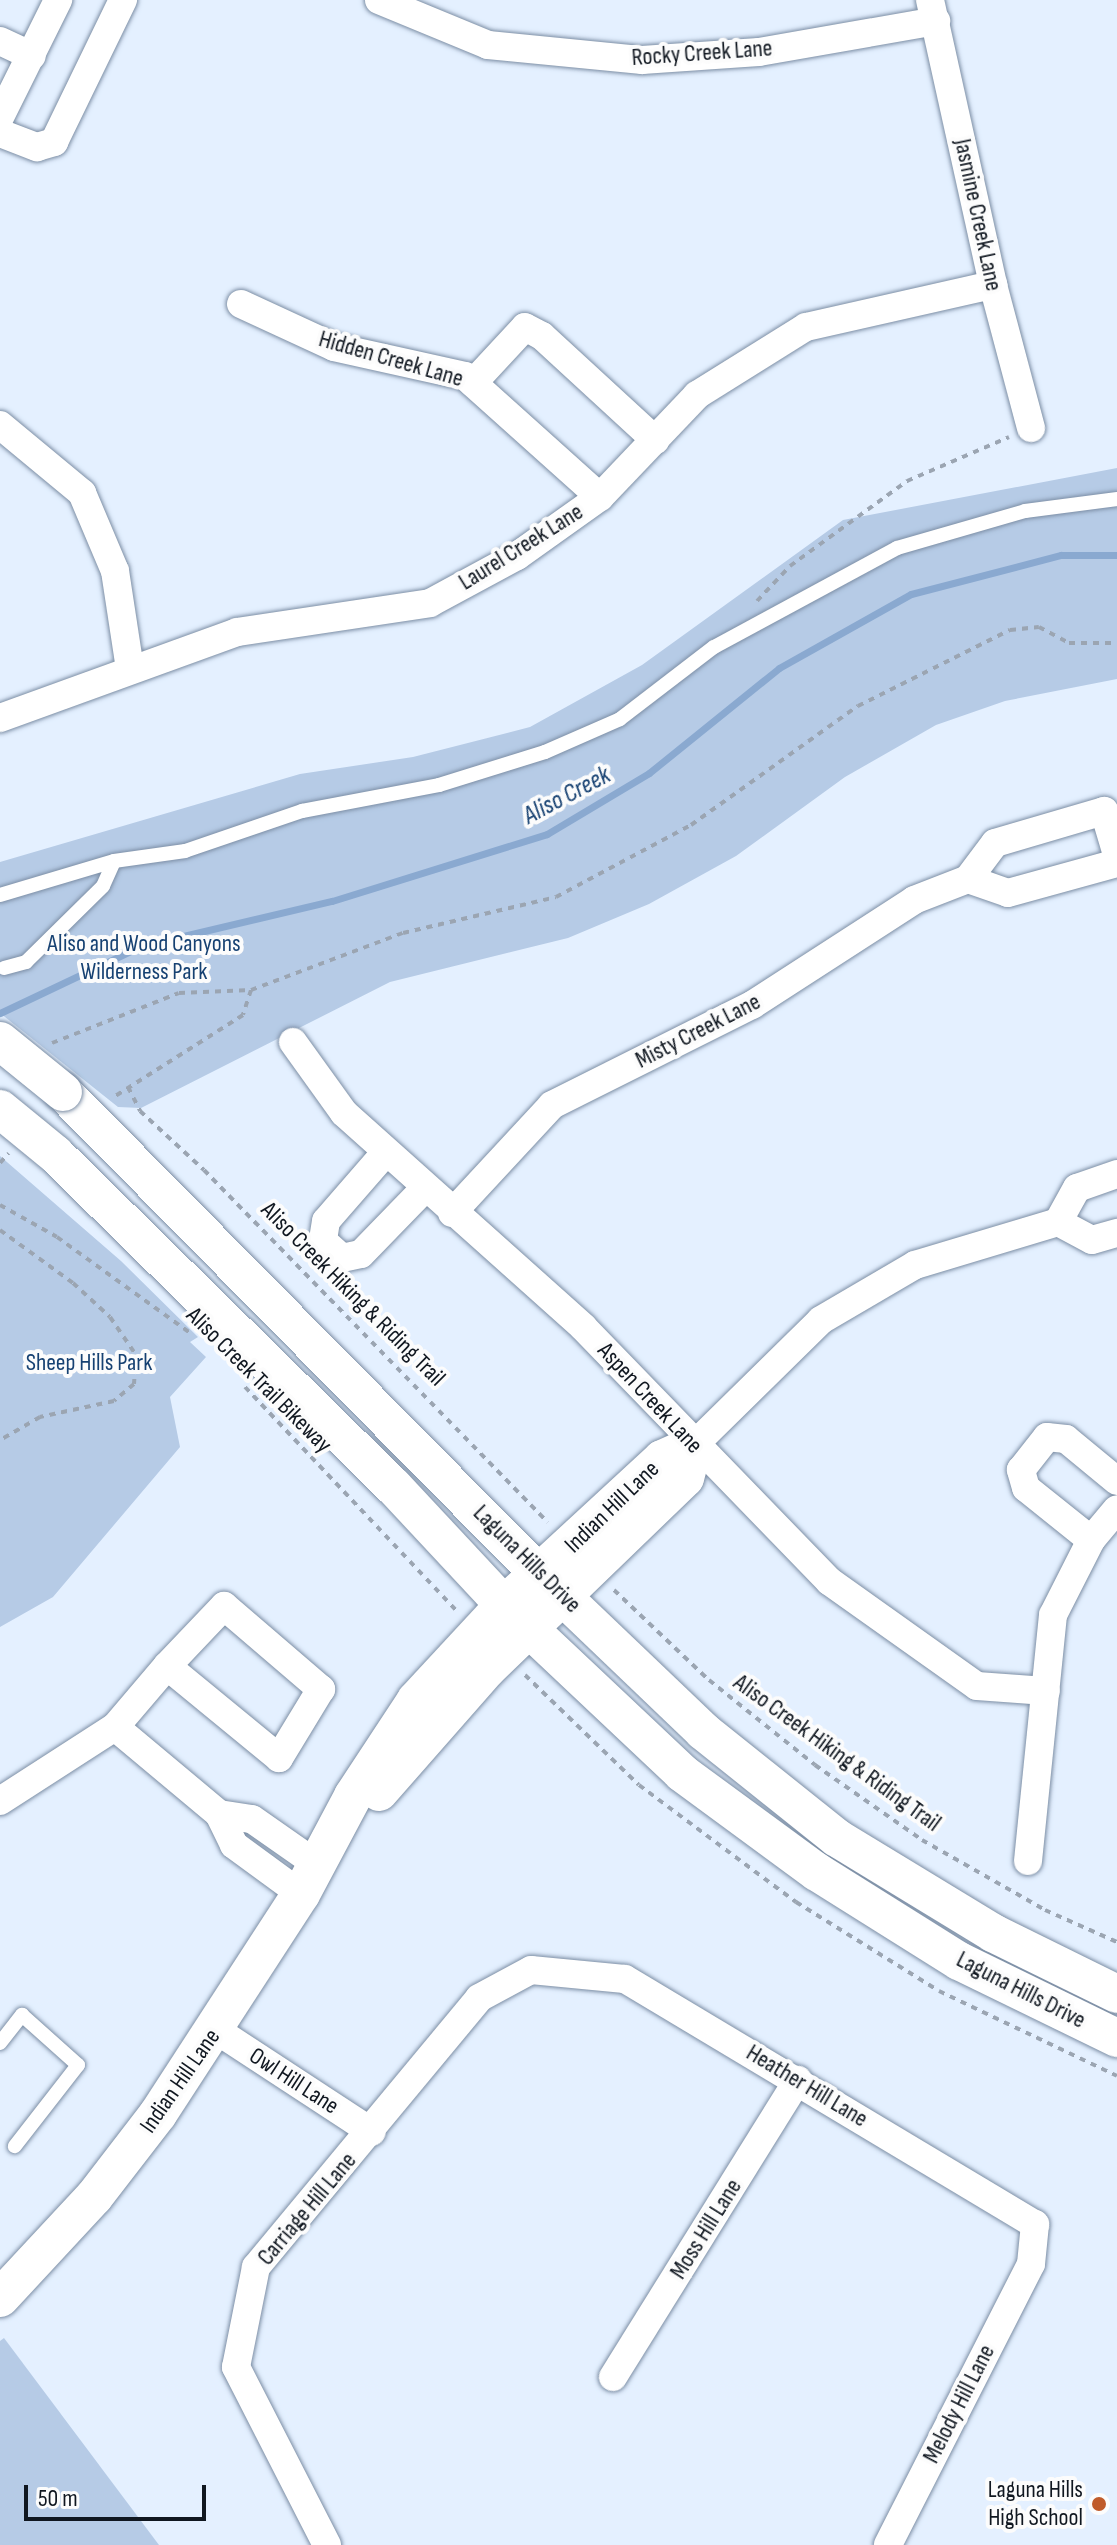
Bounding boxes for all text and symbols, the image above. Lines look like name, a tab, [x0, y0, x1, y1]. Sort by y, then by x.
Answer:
street label: Rocky Creek Lane	[631, 34, 773, 72]
street label: Jasmine Creek Lane	[948, 136, 1008, 294]
street label: Hidden Creek Lane	[316, 325, 466, 393]
street label: Laurel Creek Lane	[454, 497, 588, 597]
water label: Aliso Creek	[518, 760, 616, 832]
park label: Aliso and Wood Canyons Wilderness Park	[47, 930, 241, 986]
street label: Misty Creek Lane	[631, 987, 765, 1075]
street label: Aliso Creek Hiking & Riding Trail	[255, 1196, 451, 1392]
street label: Aliso Creek Trail Bikeway	[180, 1301, 338, 1459]
street label: Aspen Creek Lane	[591, 1337, 709, 1459]
park label: Sheep Hills Park	[26, 1349, 152, 1377]
street label: Indian Hill Lane	[559, 1455, 665, 1559]
street label: Laguna Hills Drive	[467, 1499, 587, 1619]
street label: Aliso Creek Hiking & Riding Trail	[728, 1668, 946, 1838]
street label: Laguna Hills Drive	[952, 1945, 1090, 2035]
street label: Indian Hill Lane	[134, 2023, 226, 2139]
street label: Heather Hill Lane	[741, 2039, 873, 2133]
street label: Owl Hill Lane	[244, 2041, 344, 2121]
street label: Carriage Hill Lane	[252, 2147, 362, 2271]
street label: Moss Hill Lane	[664, 2174, 748, 2284]
street label: Melody Hill Lane	[917, 2340, 1001, 2468]
scale bar	[28, 2469, 210, 2519]
place label: Laguna Hills High School	[988, 2476, 1083, 2532]
text: 50 m	[38, 2484, 78, 2513]
marker: Laguna Hills High School	[1090, 2495, 1108, 2513]

